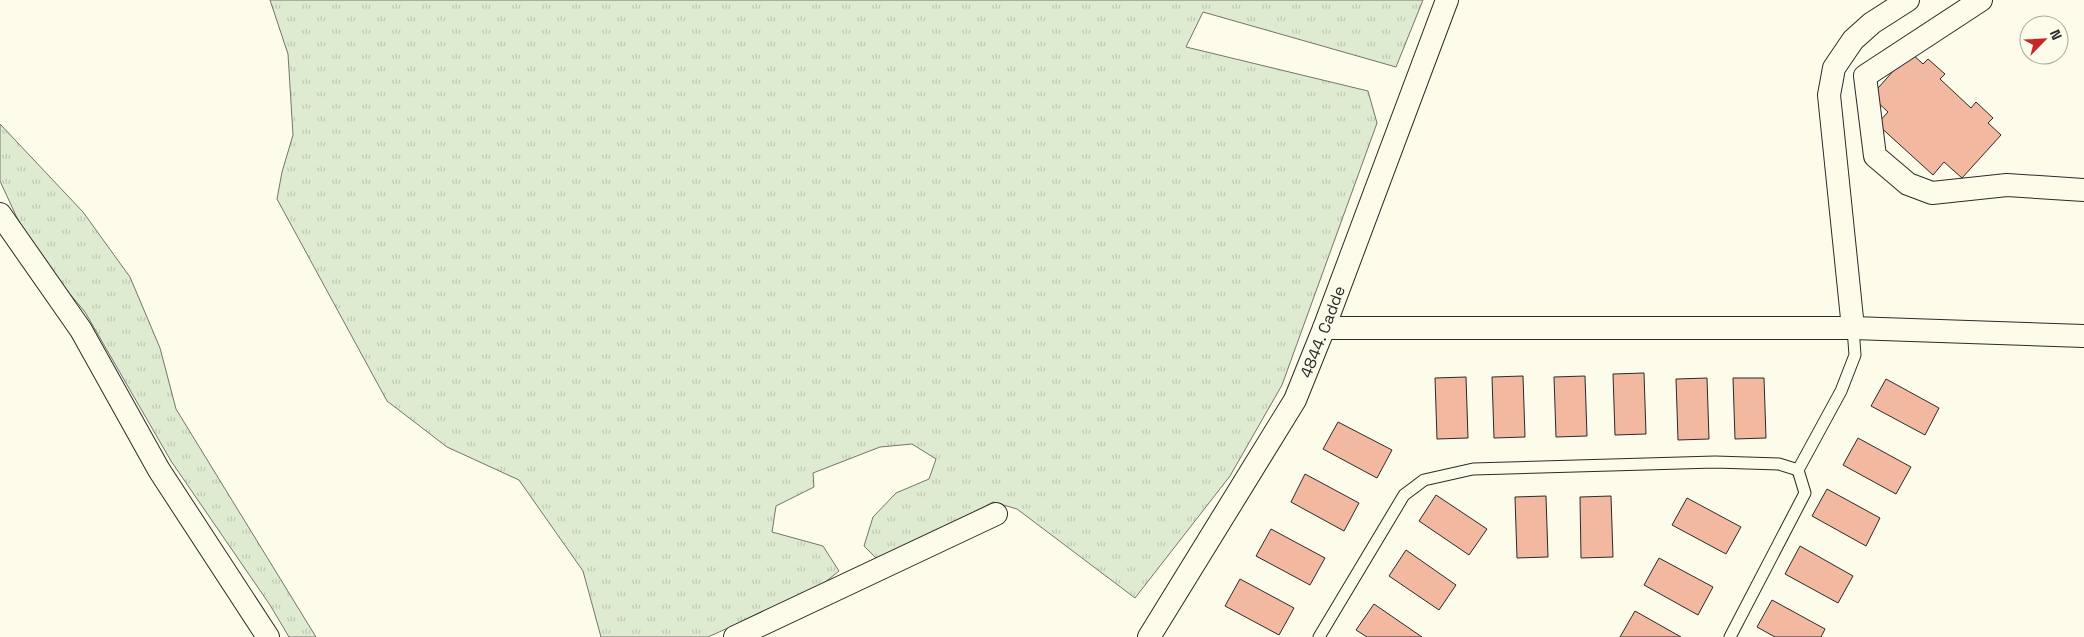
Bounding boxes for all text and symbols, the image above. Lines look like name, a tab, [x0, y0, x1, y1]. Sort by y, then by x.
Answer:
north arrow	[2019, 15, 2069, 65]
text: N	[2046, 27, 2066, 43]
street label: 4844. Cadde	[1295, 283, 1350, 381]

